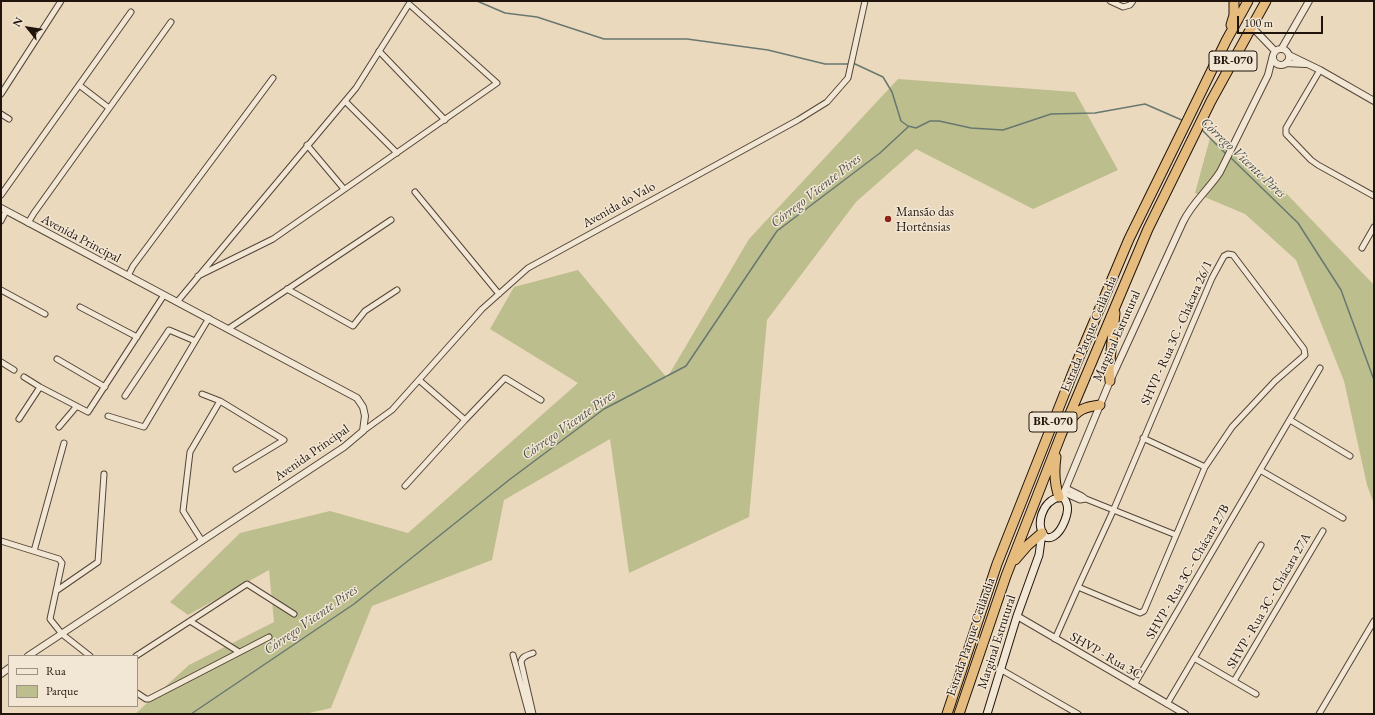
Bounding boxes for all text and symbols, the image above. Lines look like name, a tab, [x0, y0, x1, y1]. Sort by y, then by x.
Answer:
north arrow	[8, 8, 48, 48]
scale bar	[1239, 8, 1325, 34]
text: N	[9, 15, 26, 29]
text: 100 m	[1244, 15, 1273, 31]
road number: BR-070	[1209, 51, 1257, 71]
water label: Córrego Vicente Pires	[1197, 114, 1289, 202]
water label: Córrego Vicente Pires	[767, 150, 865, 232]
street label: Avenida do Valo	[580, 179, 658, 231]
place label: Mansão das Hortênsias	[896, 204, 954, 235]
street label: Avenida Principal	[39, 212, 123, 266]
marker: Mansão das Hortênsias	[883, 214, 893, 224]
street label: SHVP - Rua 3C - Chácara 26/1	[1138, 258, 1216, 408]
street label: Estrada Parque Ceilândia	[1058, 274, 1120, 394]
street label: Marginal Estrutural	[1090, 288, 1144, 384]
water label: Córrego Vicente Pires	[519, 386, 619, 464]
road number: BR-070	[1029, 412, 1077, 432]
street label: Avenida Principal	[272, 421, 352, 485]
street label: SHVP - Rua 3C - Chácara 27B	[1143, 502, 1233, 642]
street label: SHVP - Rua 3C - Chácara 27A	[1224, 530, 1314, 672]
street label: Estrada Parque Ceilândia	[943, 576, 999, 698]
water label: Córrego Vicente Pires	[261, 581, 361, 659]
street label: Marginal Estrutural	[974, 593, 1020, 691]
street label: SHVP - Rua 3C	[1067, 629, 1145, 683]
legend	[8, 655, 138, 707]
text: Rua	[46, 663, 66, 679]
text: Parque	[46, 683, 78, 699]

